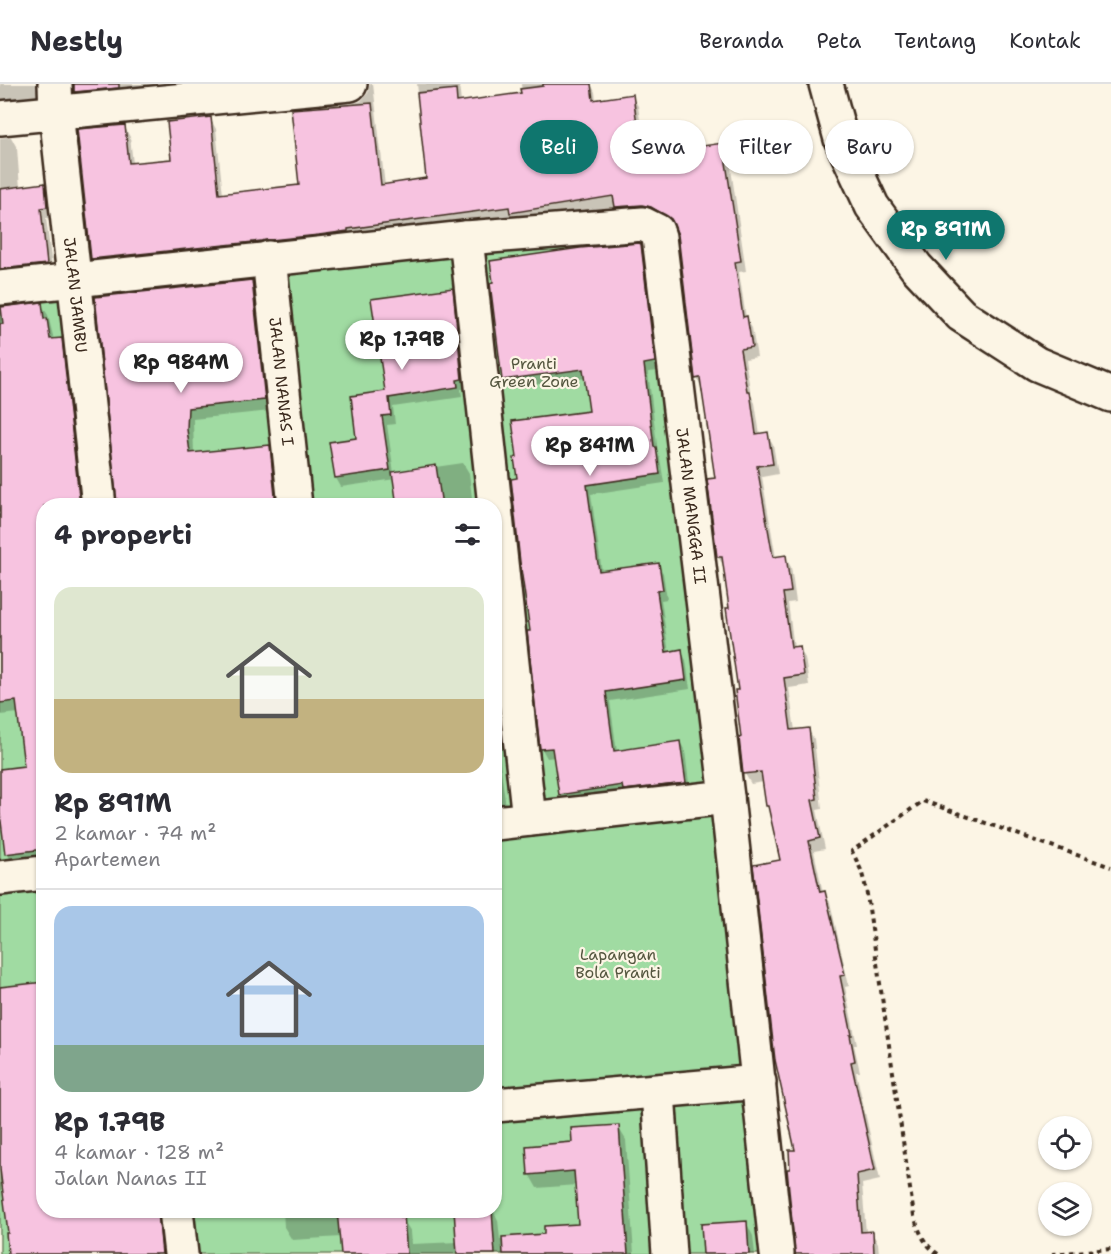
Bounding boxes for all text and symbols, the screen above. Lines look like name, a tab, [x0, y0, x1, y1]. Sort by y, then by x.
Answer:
text: Nestly	[30, 22, 123, 60]
text: Beranda	[699, 27, 784, 55]
text: Peta	[817, 27, 861, 55]
text: Tentang	[894, 27, 976, 55]
text: Kontak	[1009, 27, 1081, 55]
chip: Beli	[520, 120, 598, 174]
chip: Sewa	[610, 120, 706, 174]
chip: Filter	[718, 120, 813, 174]
chip: Baru	[825, 120, 914, 174]
pin: Rp 891M	[891, 210, 1001, 261]
text: Rp 891M	[901, 216, 991, 242]
street label: JALAN JAMBU	[59, 236, 92, 354]
street label: JALAN NANAS I	[264, 316, 299, 447]
pin: Rp 1.79B	[340, 320, 464, 371]
text: Rp 1.79B	[359, 326, 445, 352]
pin: Rp 984M	[126, 343, 236, 394]
text: Rp 984M	[133, 349, 229, 375]
park label: Pranti Green Zone	[489, 353, 579, 392]
pin: Rp 841M	[535, 426, 645, 477]
street label: JALAN MANGGA II	[671, 427, 711, 585]
text: Rp 841M	[545, 432, 635, 458]
text: 4 properti	[54, 517, 192, 552]
icon: filters	[451, 518, 484, 551]
icon: home	[215, 626, 323, 734]
text: Rp 891M	[54, 785, 172, 820]
text: 2 kamar · 74 m²	[54, 820, 217, 846]
text: Apartemen	[54, 846, 161, 872]
park label: Lapangan Bola Pranti	[575, 944, 661, 983]
icon: home	[215, 945, 323, 1053]
text: Rp 1.79B	[54, 1104, 165, 1139]
map controls	[1038, 1116, 1092, 1236]
button: locate	[1038, 1116, 1092, 1170]
text: 4 kamar · 128 m²	[54, 1139, 224, 1165]
text: Jalan Nanas II	[54, 1165, 207, 1191]
button: layers	[1038, 1182, 1092, 1236]

